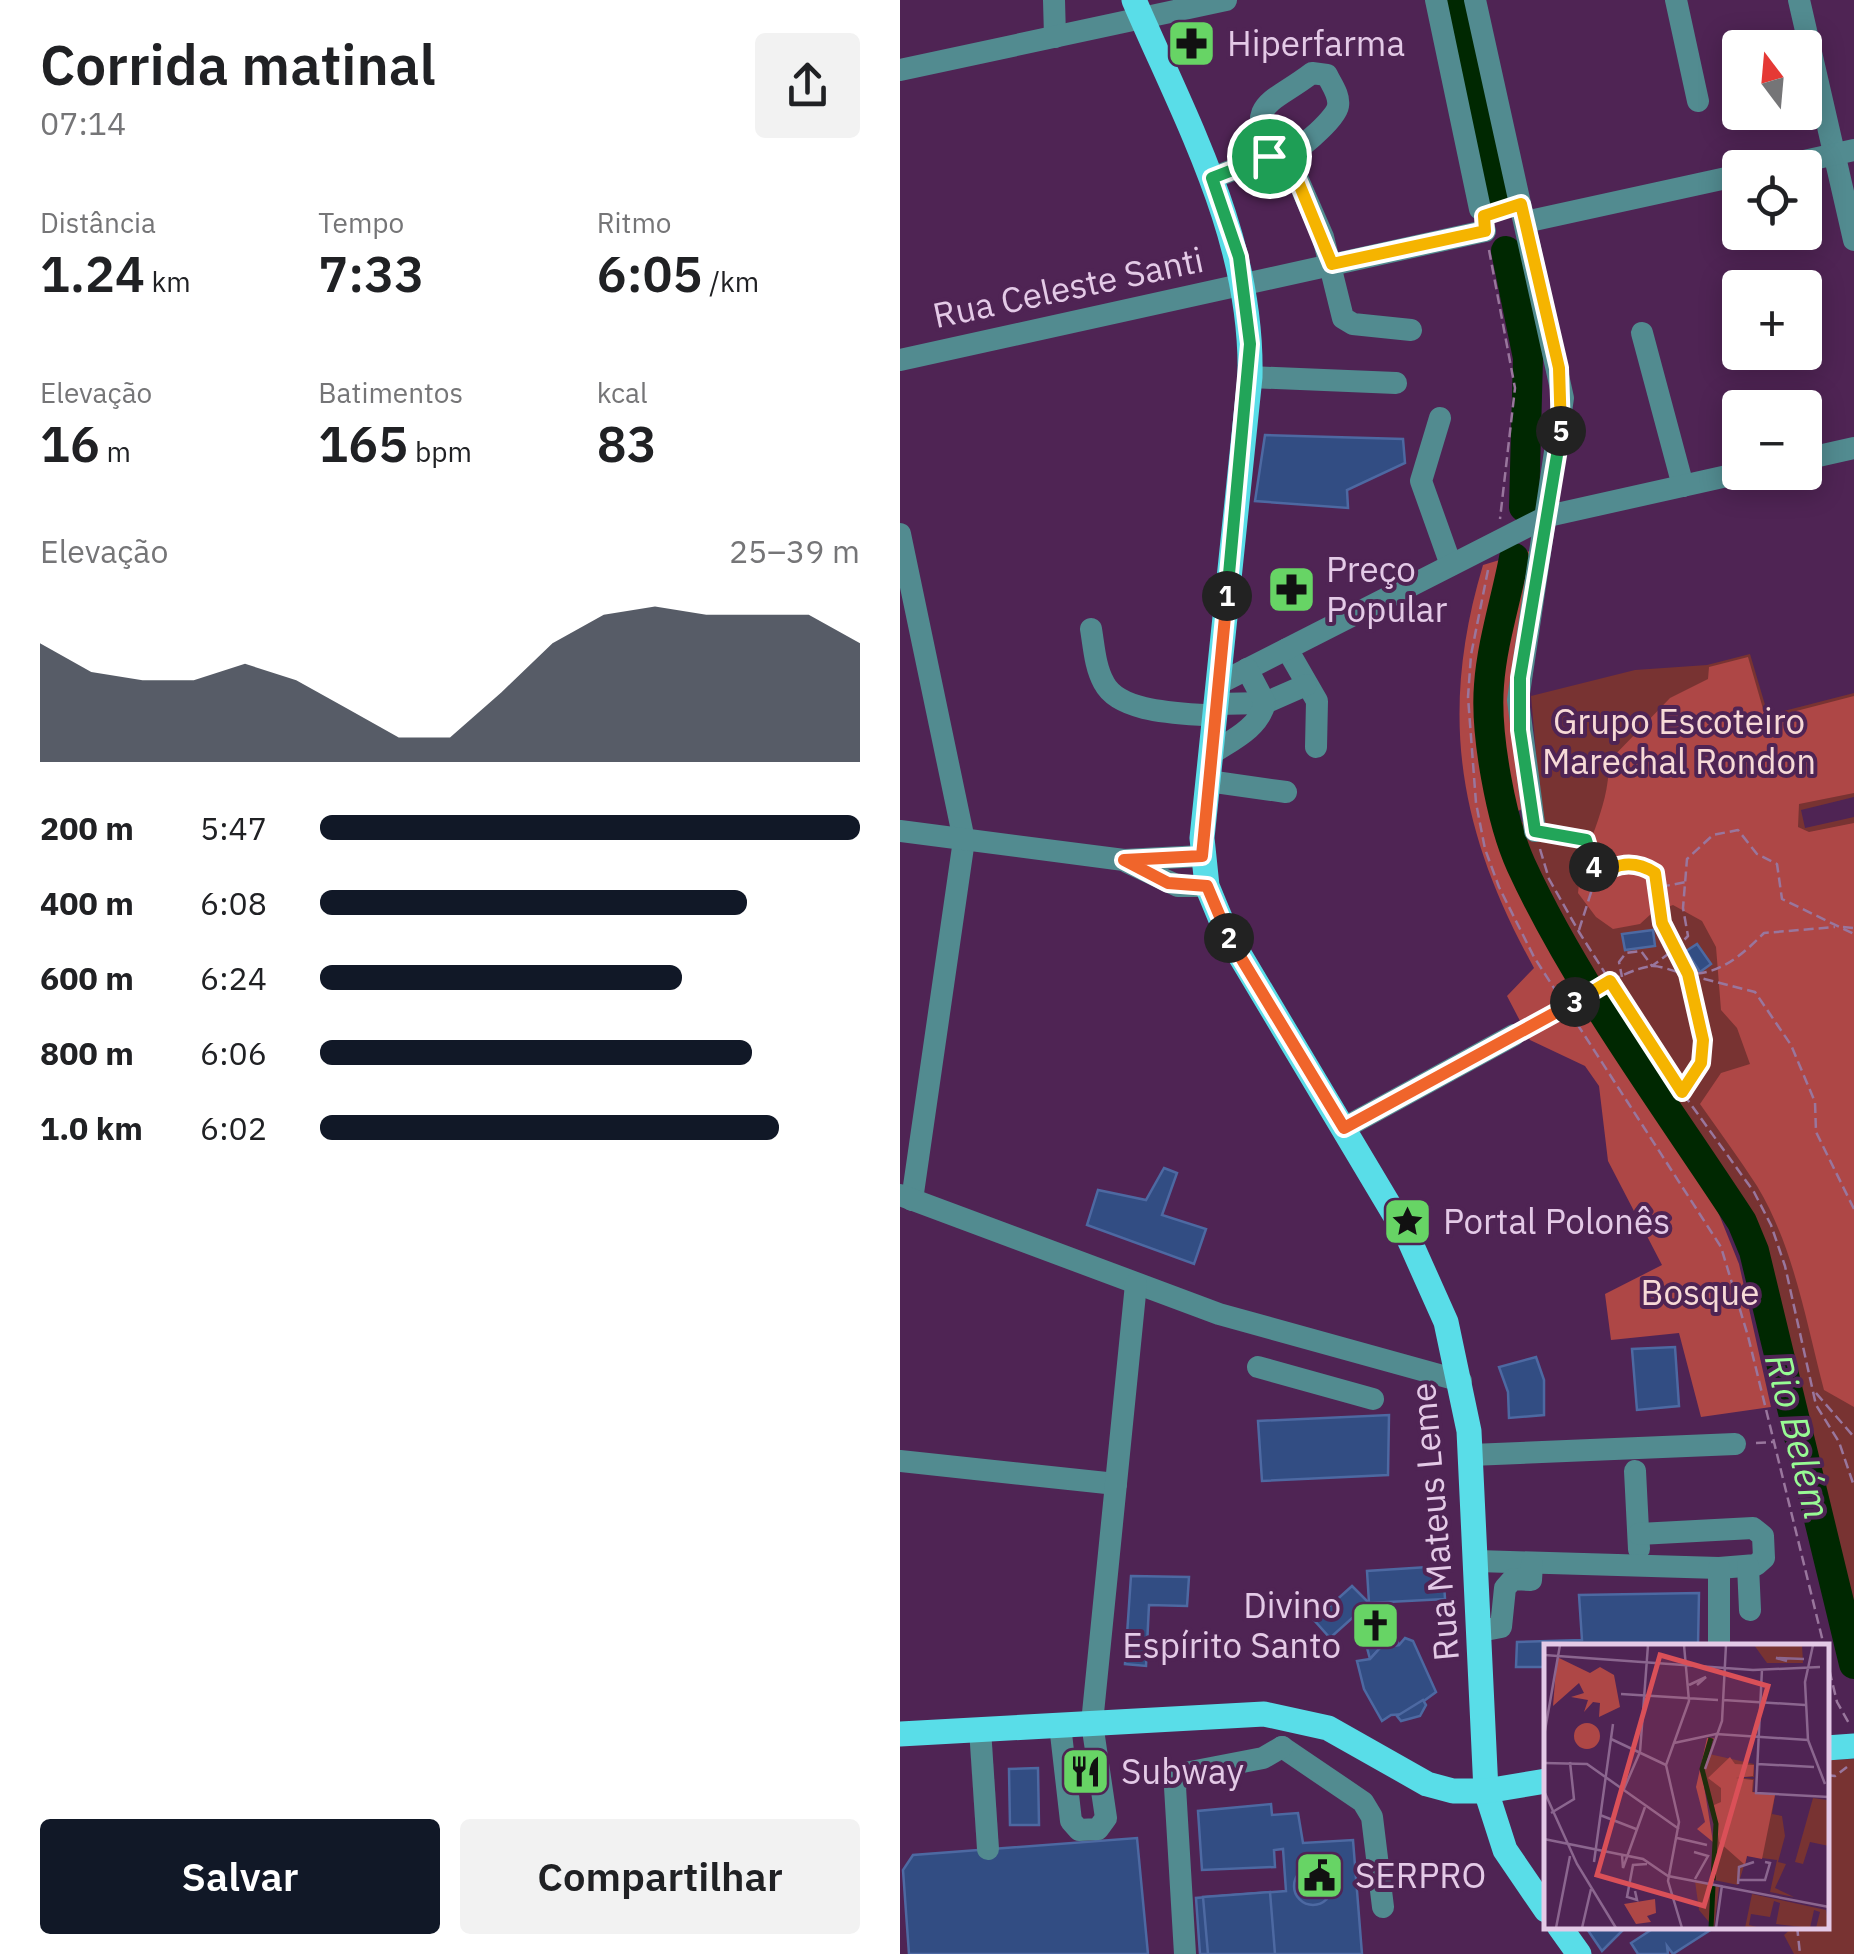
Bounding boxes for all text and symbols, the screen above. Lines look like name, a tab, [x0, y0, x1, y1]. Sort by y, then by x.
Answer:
pharmacy icon: Hiperfarma	[1166, 17, 1218, 69]
place label: Hiperfarma	[1227, 20, 1405, 66]
text: Corrida matinal	[40, 29, 436, 100]
north arrow	[1722, 30, 1822, 130]
map controls	[1722, 30, 1822, 490]
button: share	[755, 33, 860, 138]
text: 07:14	[40, 102, 126, 144]
pin	[1227, 114, 1312, 199]
icon: arrive	[1242, 129, 1297, 184]
button: locate	[1722, 150, 1822, 250]
text: Distância	[40, 204, 156, 241]
text: Tempo	[318, 204, 404, 241]
text: Ritmo	[597, 204, 672, 241]
street label: Rua Celeste Santi	[929, 236, 1207, 338]
text: 1.24	[40, 241, 145, 306]
text: 7:33	[318, 241, 424, 306]
text: 6:05	[597, 241, 703, 306]
text: km	[145, 263, 191, 300]
text: /km	[703, 263, 759, 300]
button: +	[1722, 270, 1822, 370]
text: Elevação	[40, 374, 152, 411]
text: Batimentos	[318, 374, 463, 411]
text: kcal	[597, 374, 648, 411]
button: −	[1722, 390, 1822, 490]
pin: 5	[1536, 406, 1586, 456]
text: 16	[40, 411, 100, 476]
text: 165	[318, 411, 408, 476]
text: 83	[597, 411, 657, 476]
text: 5	[1553, 412, 1569, 449]
text: m	[100, 433, 131, 470]
text: bpm	[408, 433, 472, 470]
text: Elevação	[40, 530, 168, 572]
text: 25–39 m	[729, 530, 860, 572]
place label: Preço Popular	[1326, 546, 1448, 632]
pharmacy icon: Preço Popular	[1265, 563, 1317, 615]
pin: 1	[1202, 571, 1252, 621]
text: 1	[1219, 577, 1235, 614]
park label: Grupo Escoteiro Marechal Rondon	[1542, 698, 1816, 784]
text: 200 m	[40, 807, 134, 849]
text: 5:47	[200, 807, 267, 849]
pin: 4	[1569, 842, 1619, 892]
text: 4	[1586, 848, 1602, 885]
text: 400 m	[40, 882, 134, 924]
text: 6:08	[200, 882, 267, 924]
pin: 2	[1204, 913, 1254, 963]
text: 2	[1221, 919, 1237, 956]
text: 600 m	[40, 957, 134, 999]
text: 6:24	[200, 957, 267, 999]
pin: 3	[1550, 977, 1600, 1027]
text: 3	[1567, 983, 1583, 1020]
text: 800 m	[40, 1032, 134, 1074]
text: 6:06	[200, 1032, 267, 1074]
text: 1.0 km	[40, 1107, 143, 1149]
text: 6:02	[200, 1107, 267, 1149]
place icon: Portal Polonês	[1382, 1195, 1434, 1247]
place label: Portal Polonês	[1443, 1198, 1670, 1244]
park label: Bosque	[1641, 1269, 1759, 1315]
water label: Rio Belém	[1755, 1348, 1843, 1524]
street label: Rua Mateus Leme	[1399, 1381, 1469, 1663]
place label: Divino Espírito Santo	[1122, 1582, 1341, 1668]
church icon: Divino Espírito Santo	[1350, 1599, 1402, 1651]
inset map	[1544, 1644, 1829, 1929]
restaurant icon: Subway	[1060, 1745, 1112, 1797]
place label: Subway	[1121, 1748, 1244, 1794]
button: Salvar	[40, 1819, 440, 1934]
button: Compartilhar	[460, 1819, 860, 1934]
public building icon: SERPRO	[1294, 1849, 1346, 1901]
place label: SERPRO	[1355, 1852, 1486, 1898]

